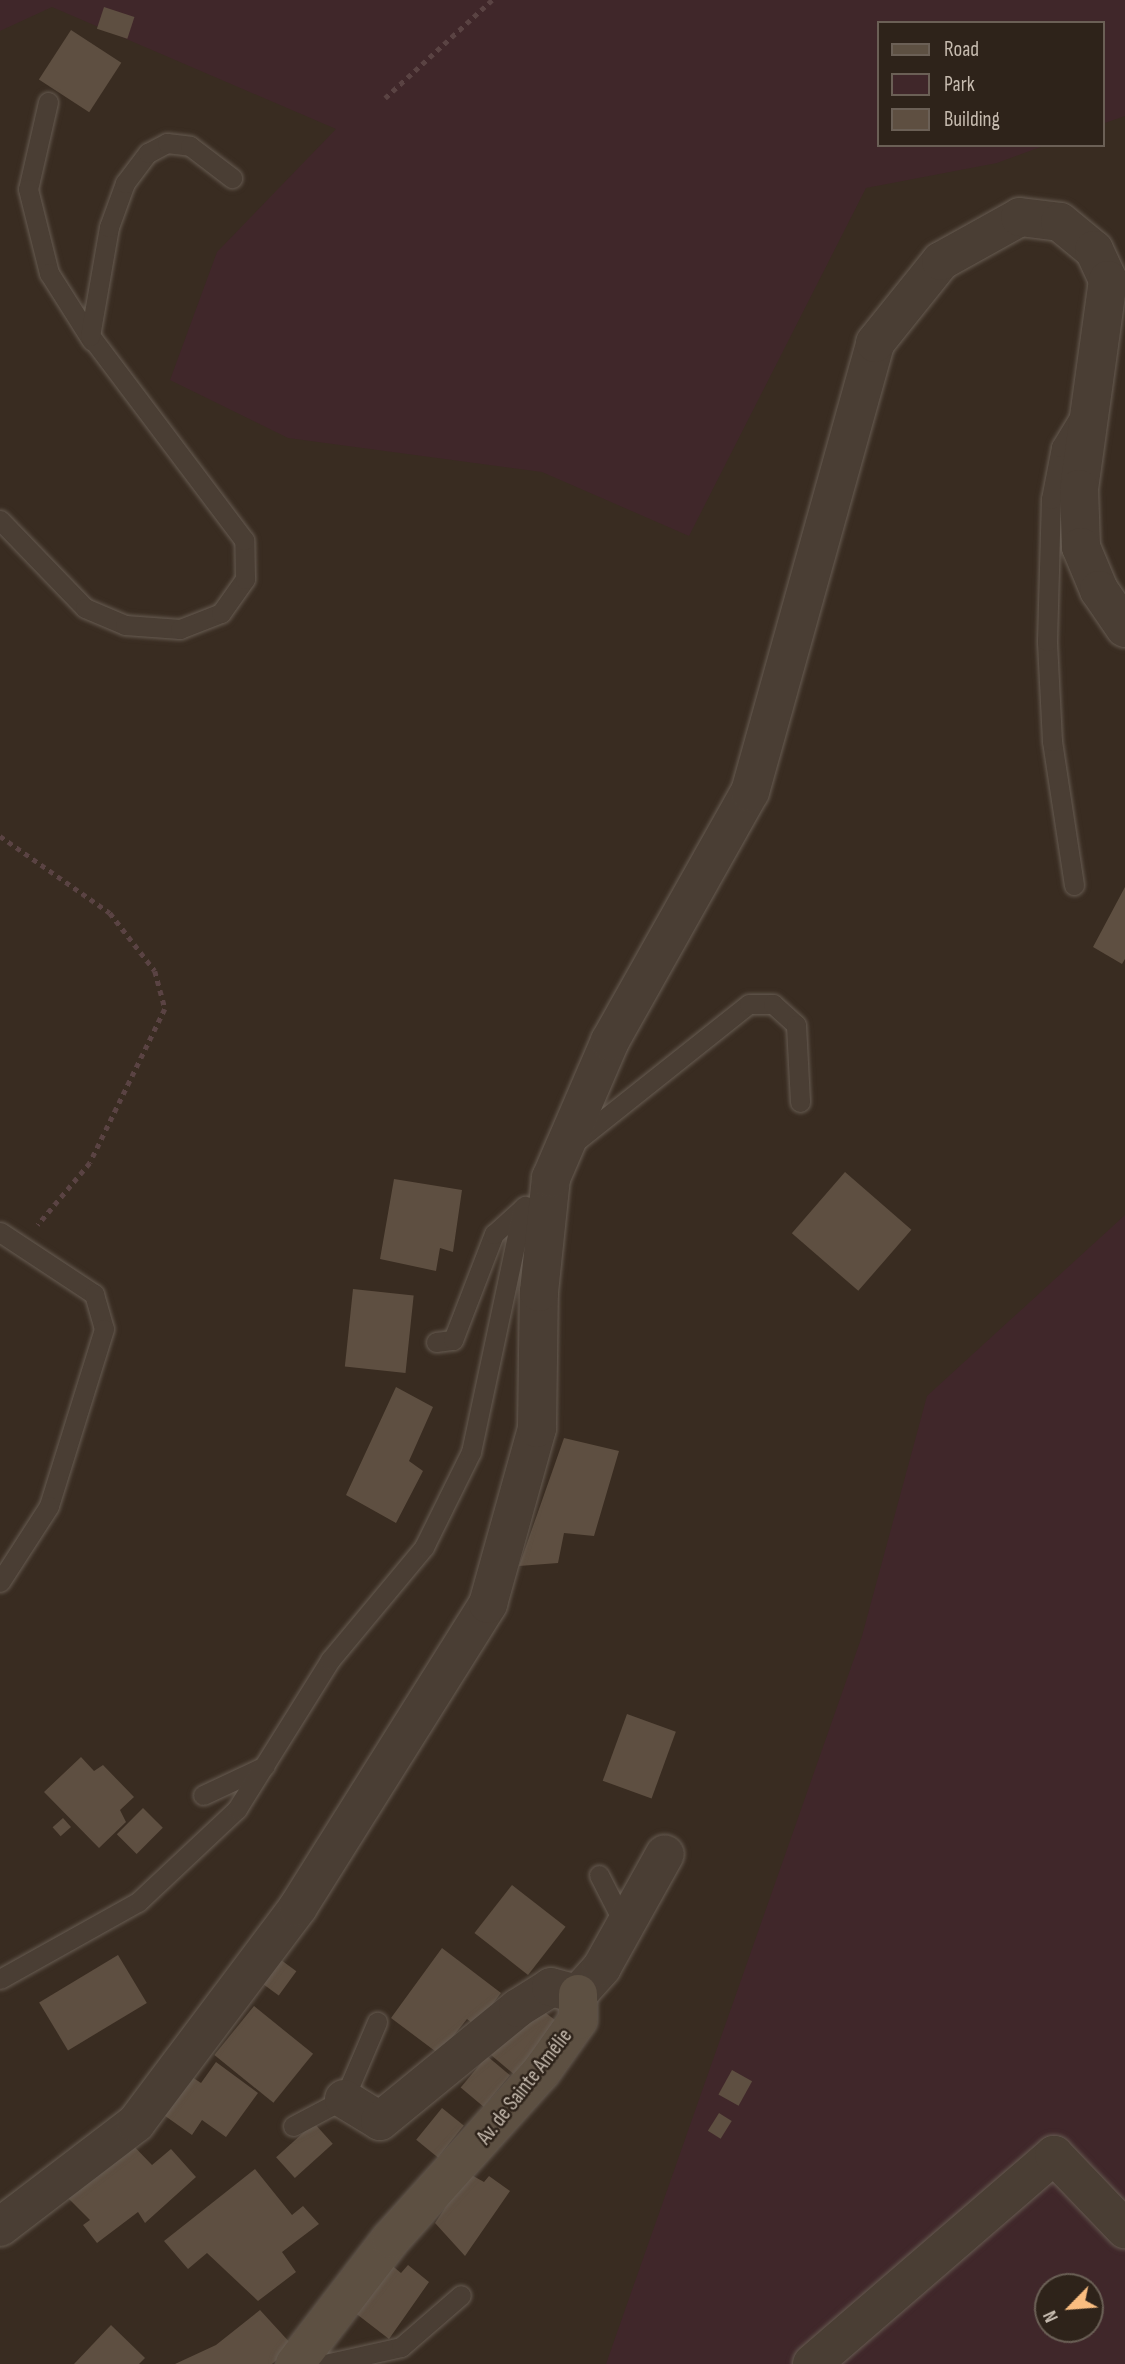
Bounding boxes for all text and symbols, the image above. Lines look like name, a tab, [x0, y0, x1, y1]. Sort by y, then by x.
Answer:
legend	[876, 21, 1104, 147]
text: Road	[944, 37, 979, 62]
text: Park	[944, 72, 975, 97]
text: Building	[944, 107, 1000, 132]
street label: Av. de Sainte Amélie	[472, 2024, 578, 2150]
north arrow	[1034, 2273, 1104, 2343]
text: N	[1039, 2307, 1064, 2326]

